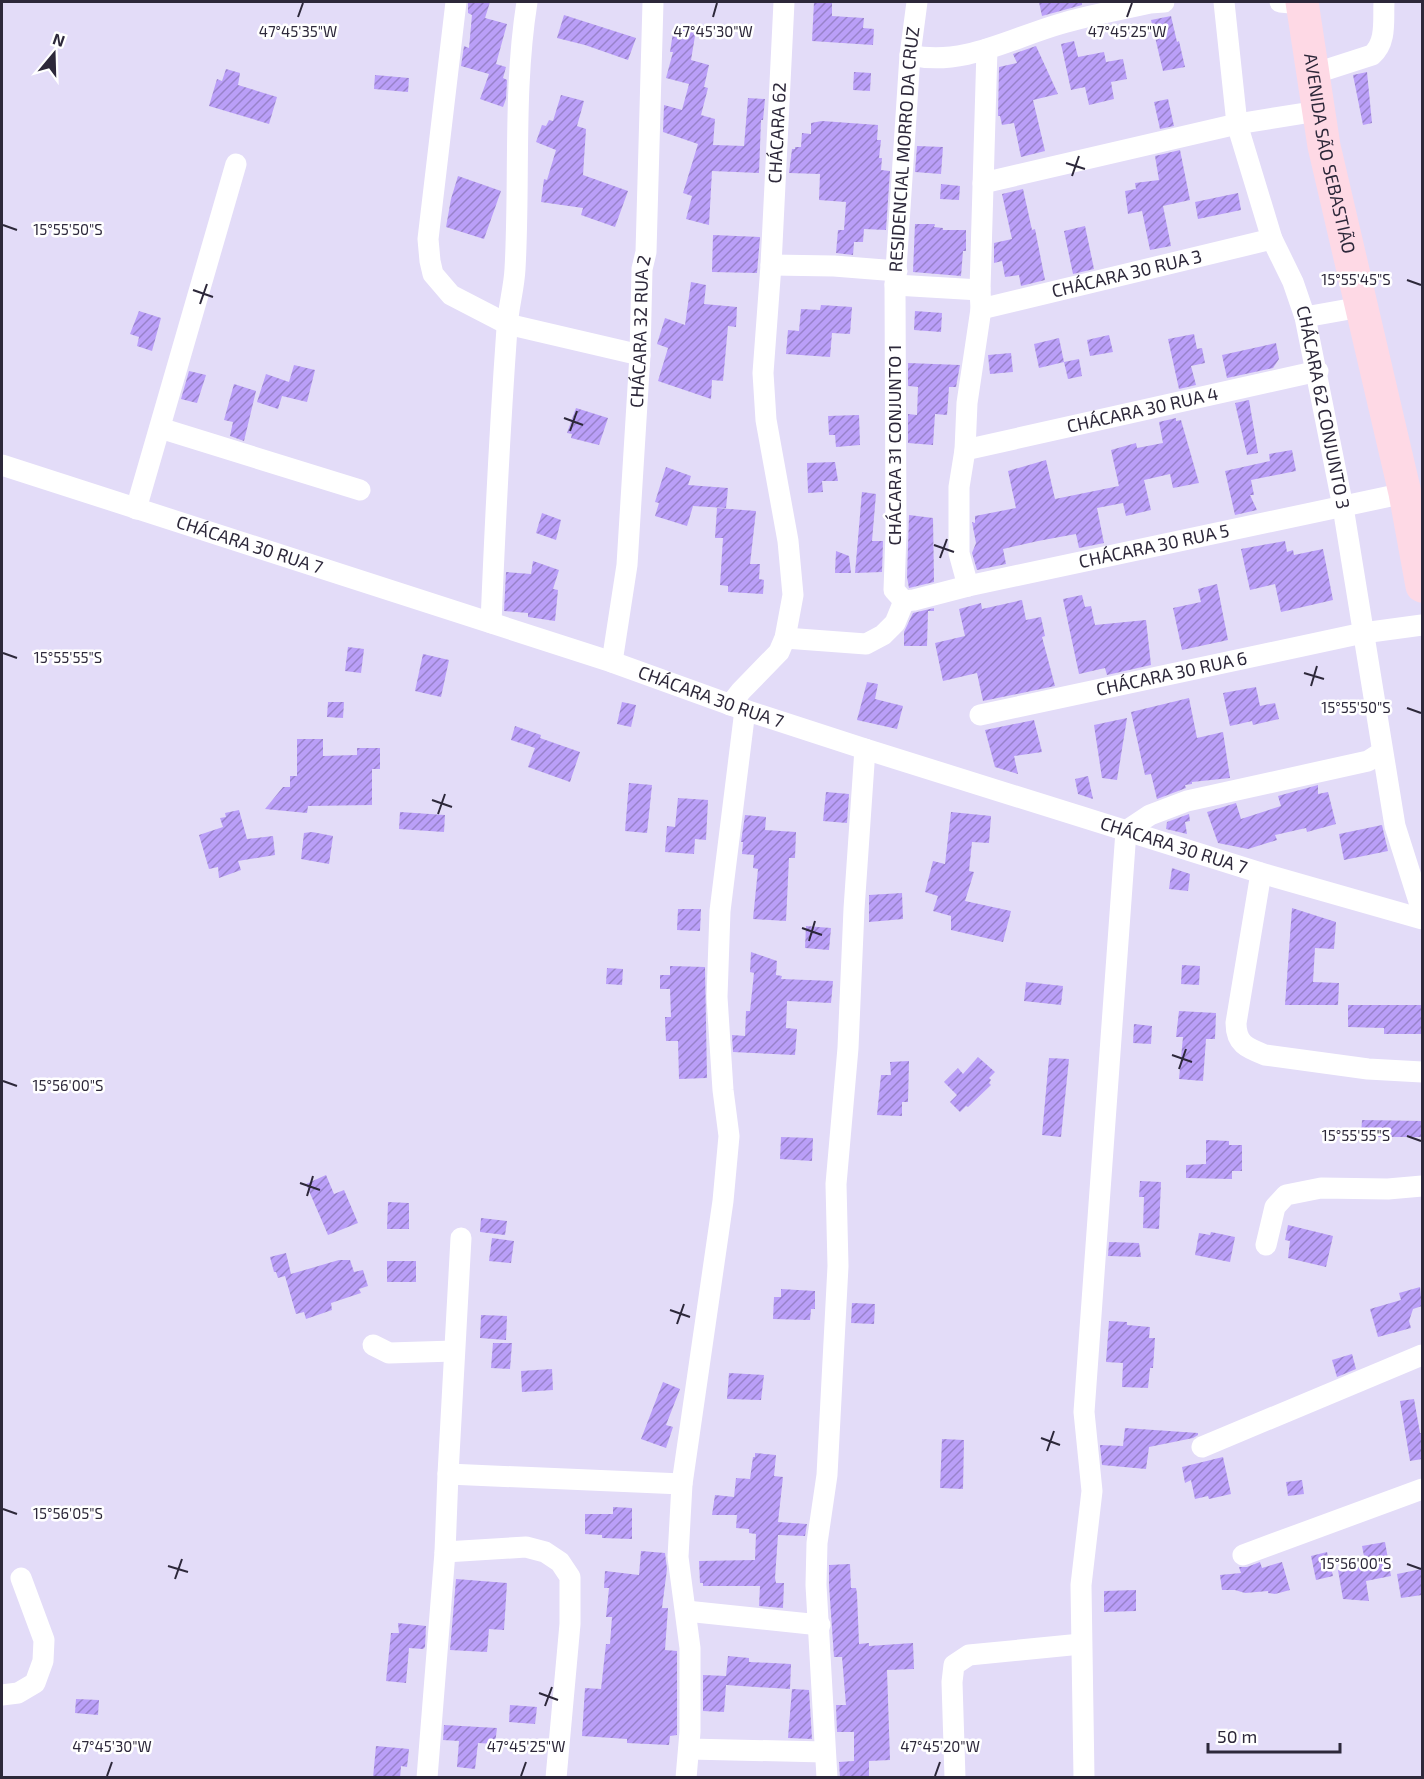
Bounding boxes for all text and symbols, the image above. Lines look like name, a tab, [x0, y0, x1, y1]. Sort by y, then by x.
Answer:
text: 47°45'35"W	[259, 22, 337, 40]
text: 47°45'30"W	[673, 22, 753, 40]
text: 47°45'25"W	[1088, 22, 1166, 40]
north arrow	[24, 24, 84, 84]
street label: RESIDENCIAL MORRO DA CRUZ	[884, 25, 924, 273]
text: N	[50, 28, 68, 50]
street label: AVENIDA SÃO SEBASTIÃO	[1300, 52, 1361, 256]
street label: CHÁCARA 62	[763, 82, 790, 184]
text: 15°55'50"S	[33, 220, 103, 238]
street label: CHÁCARA 30 RUA 3	[1049, 244, 1204, 302]
street label: CHÁCARA 32 RUA 2	[625, 253, 655, 409]
text: 15°55'45"S	[1321, 270, 1391, 288]
street label: CHÁCARA 62 CONJUNTO 3	[1292, 302, 1355, 511]
street label: CHÁCARA 31 CONJUNTO 1	[883, 345, 905, 545]
street label: CHÁCARA 30 RUA 4	[1065, 382, 1220, 437]
street label: CHÁCARA 30 RUA 7	[174, 510, 326, 578]
street label: CHÁCARA 30 RUA 5	[1077, 519, 1231, 572]
street label: CHÁCARA 30 RUA 6	[1094, 646, 1249, 700]
text: 15°55'55"S	[34, 648, 102, 666]
street label: CHÁCARA 30 RUA 7	[636, 660, 787, 732]
text: 15°55'50"S	[1321, 698, 1391, 716]
street label: CHÁCARA 30 RUA 7	[1098, 811, 1250, 878]
text: 15°56'00"S	[32, 1076, 104, 1094]
text: 15°55'55"S	[1322, 1126, 1390, 1144]
text: 15°56'05"S	[33, 1504, 103, 1522]
text: 15°56'00"S	[1320, 1554, 1392, 1572]
scale bar	[1208, 1716, 1340, 1754]
text: 50 m	[1217, 1725, 1257, 1747]
text: 47°45'30"W	[72, 1737, 152, 1755]
text: 47°45'25"W	[487, 1737, 565, 1755]
text: 47°45'20"W	[900, 1737, 980, 1755]

